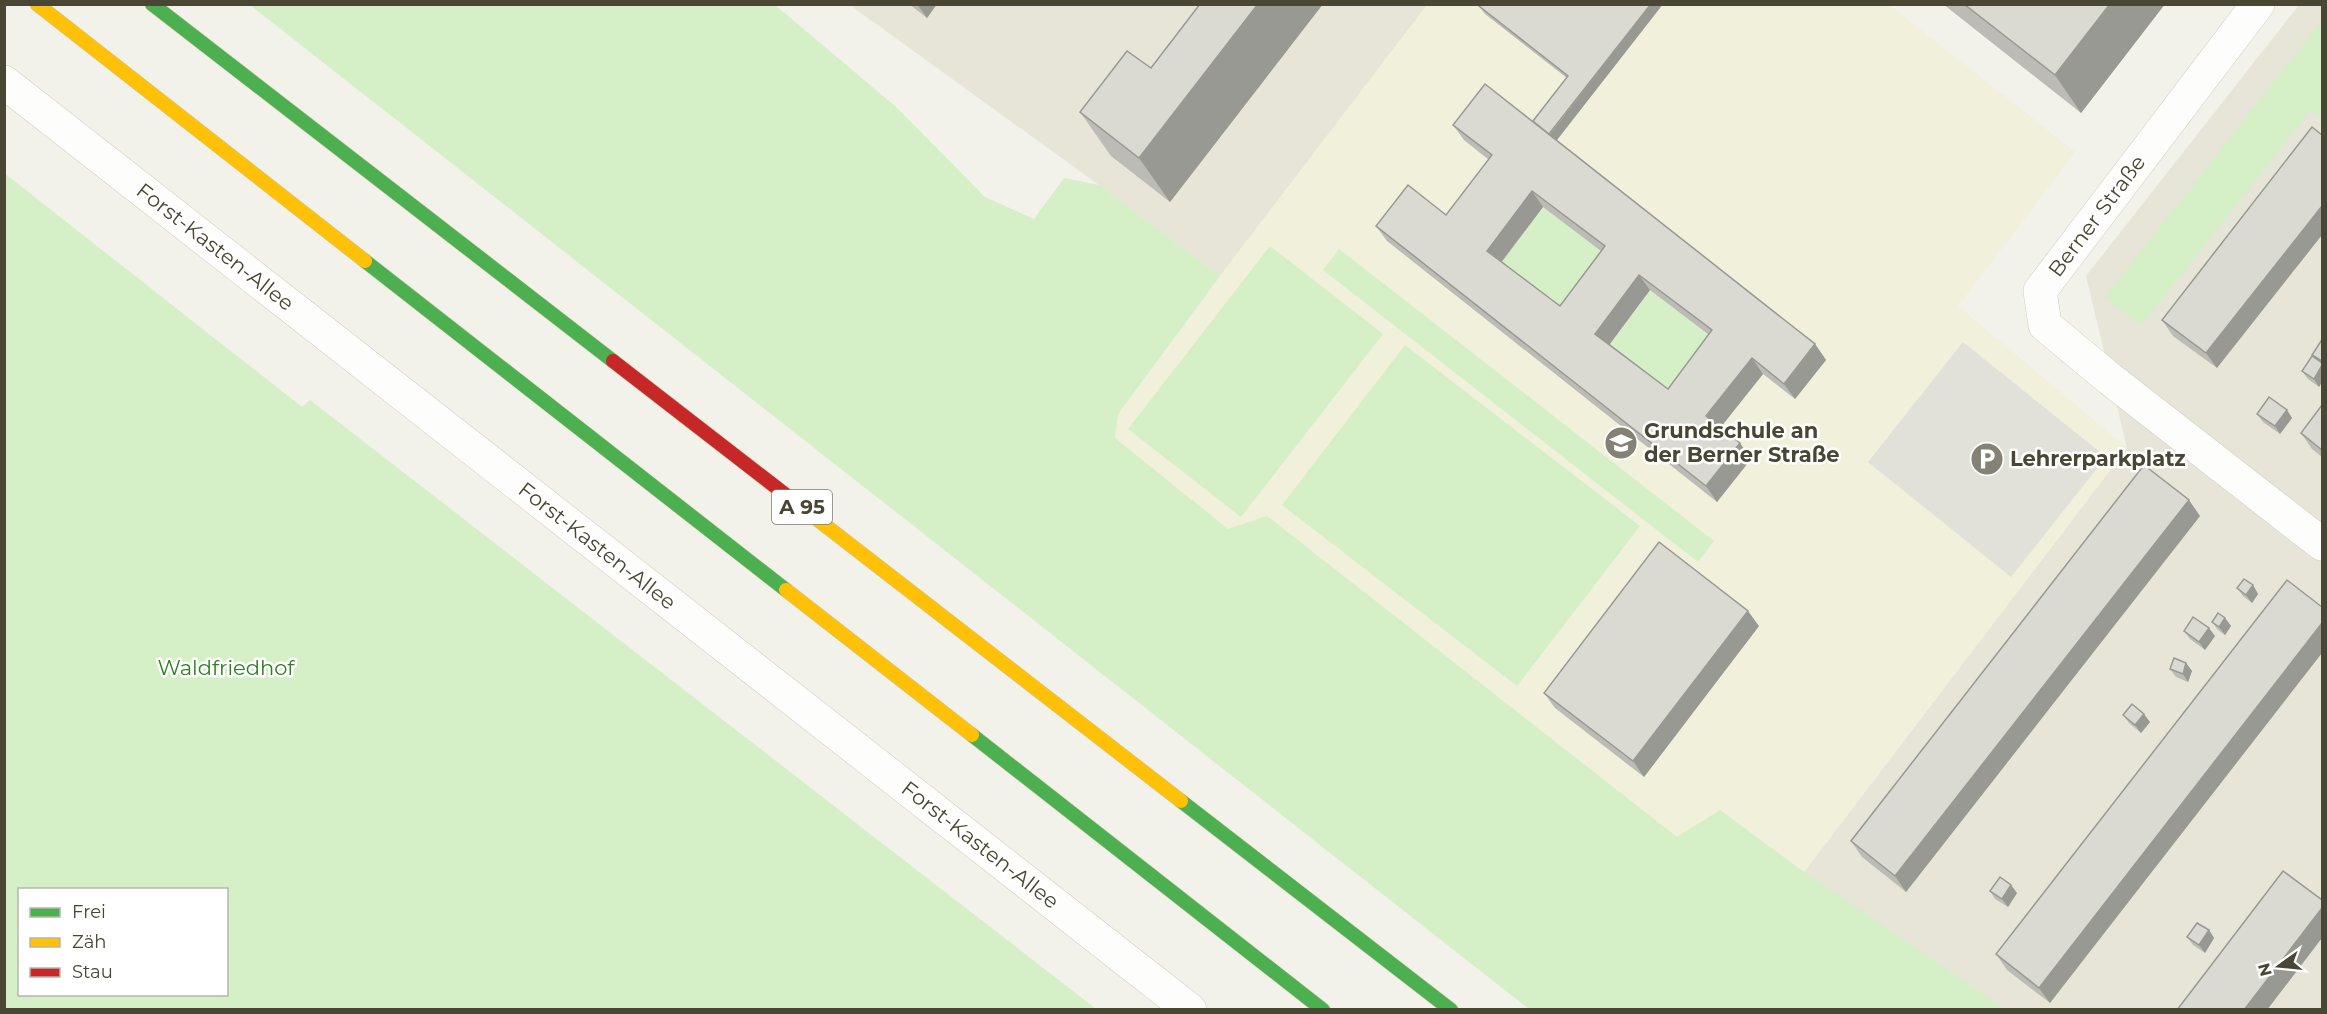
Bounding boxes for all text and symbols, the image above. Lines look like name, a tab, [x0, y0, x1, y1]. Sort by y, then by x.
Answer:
street label: Berner Straße	[2043, 150, 2150, 281]
street label: Forst-Kasten-Allee	[132, 177, 299, 316]
place label: Grundschule an der Berner Straße	[1644, 418, 1839, 467]
school or university icon: Grundschule an der Berner Straße	[1603, 425, 1639, 461]
parking icon: Lehrerparkplatz	[1969, 441, 2005, 477]
place label: Lehrerparkplatz	[2010, 446, 2186, 471]
street label: Forst-Kasten-Allee	[514, 476, 681, 615]
road number: A 95	[772, 490, 832, 524]
park label: Waldfriedhof	[158, 655, 295, 680]
street label: Forst-Kasten-Allee	[897, 775, 1064, 914]
legend	[18, 888, 228, 996]
text: Frei	[72, 901, 106, 923]
text: Zäh	[72, 931, 107, 953]
north arrow	[2249, 936, 2309, 996]
text: Stau	[72, 961, 113, 983]
text: N	[2254, 961, 2276, 978]

